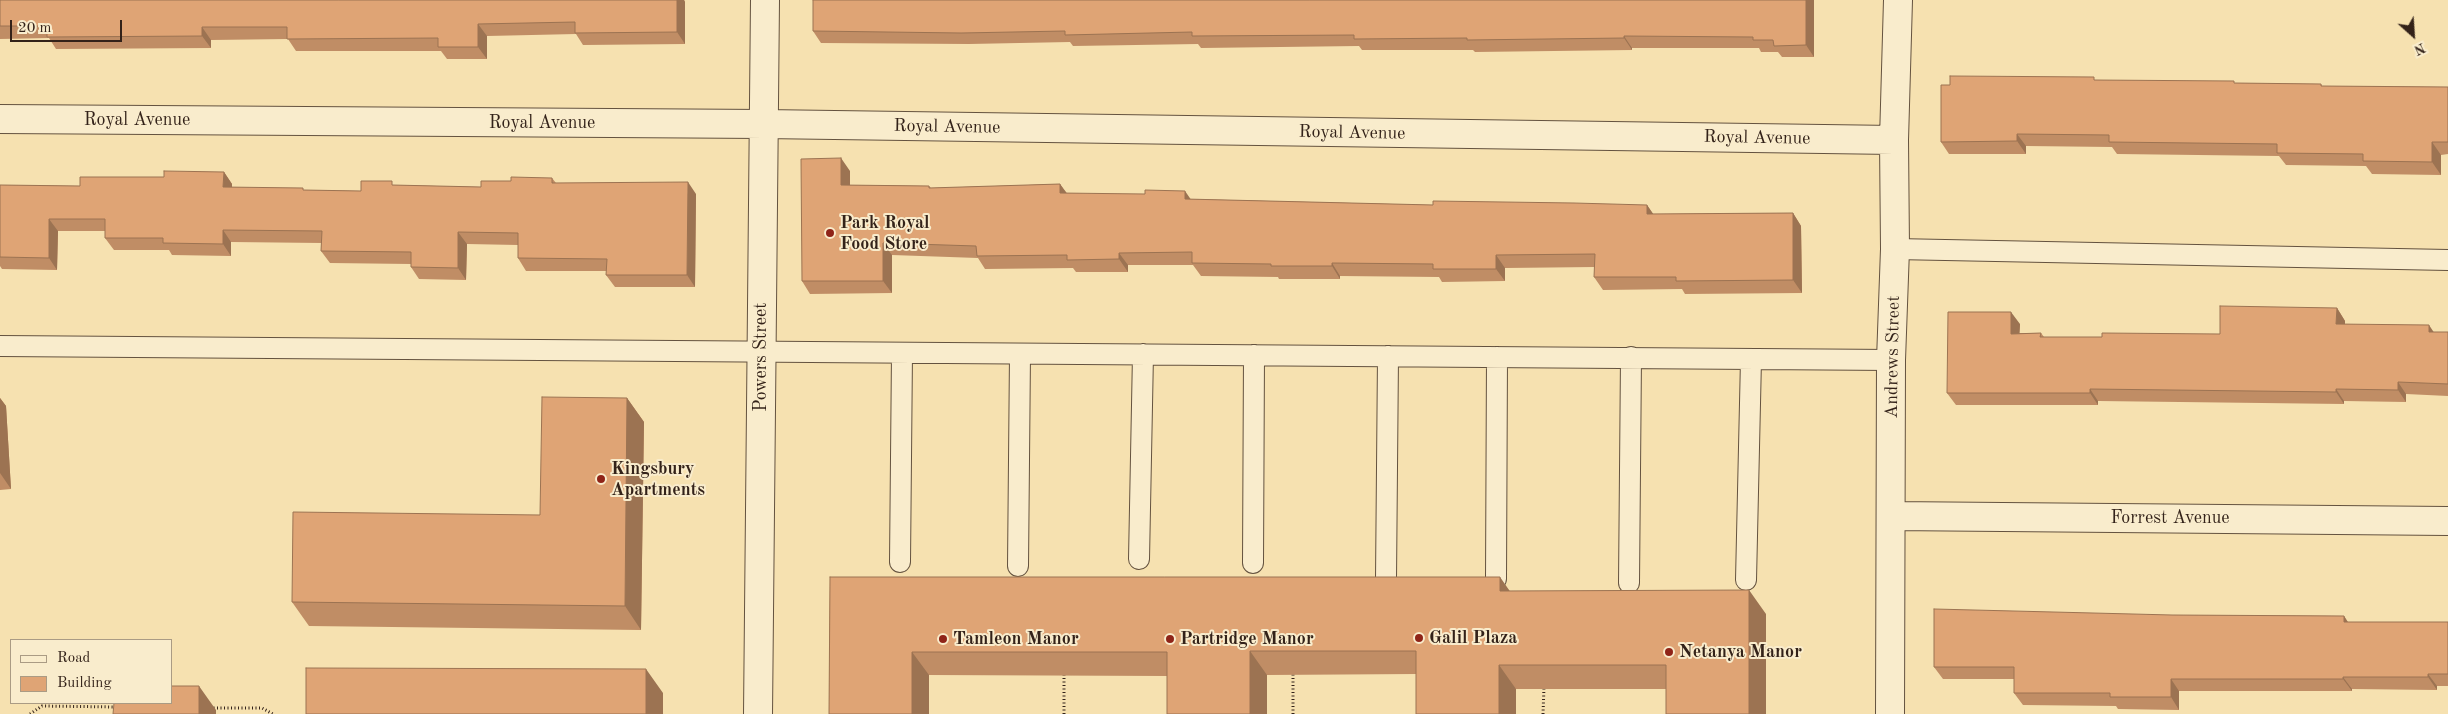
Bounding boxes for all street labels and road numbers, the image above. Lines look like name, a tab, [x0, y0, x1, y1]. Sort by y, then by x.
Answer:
street label: Royal Avenue	[84, 109, 190, 131]
street label: Royal Avenue	[489, 112, 595, 134]
street label: Royal Avenue	[893, 115, 1001, 139]
street label: Royal Avenue	[1298, 121, 1406, 145]
street label: Royal Avenue	[1703, 126, 1811, 150]
street label: Andrews Street	[1881, 295, 1905, 419]
street label: Powers Street	[750, 302, 772, 412]
street label: Forrest Avenue	[2110, 507, 2230, 529]

